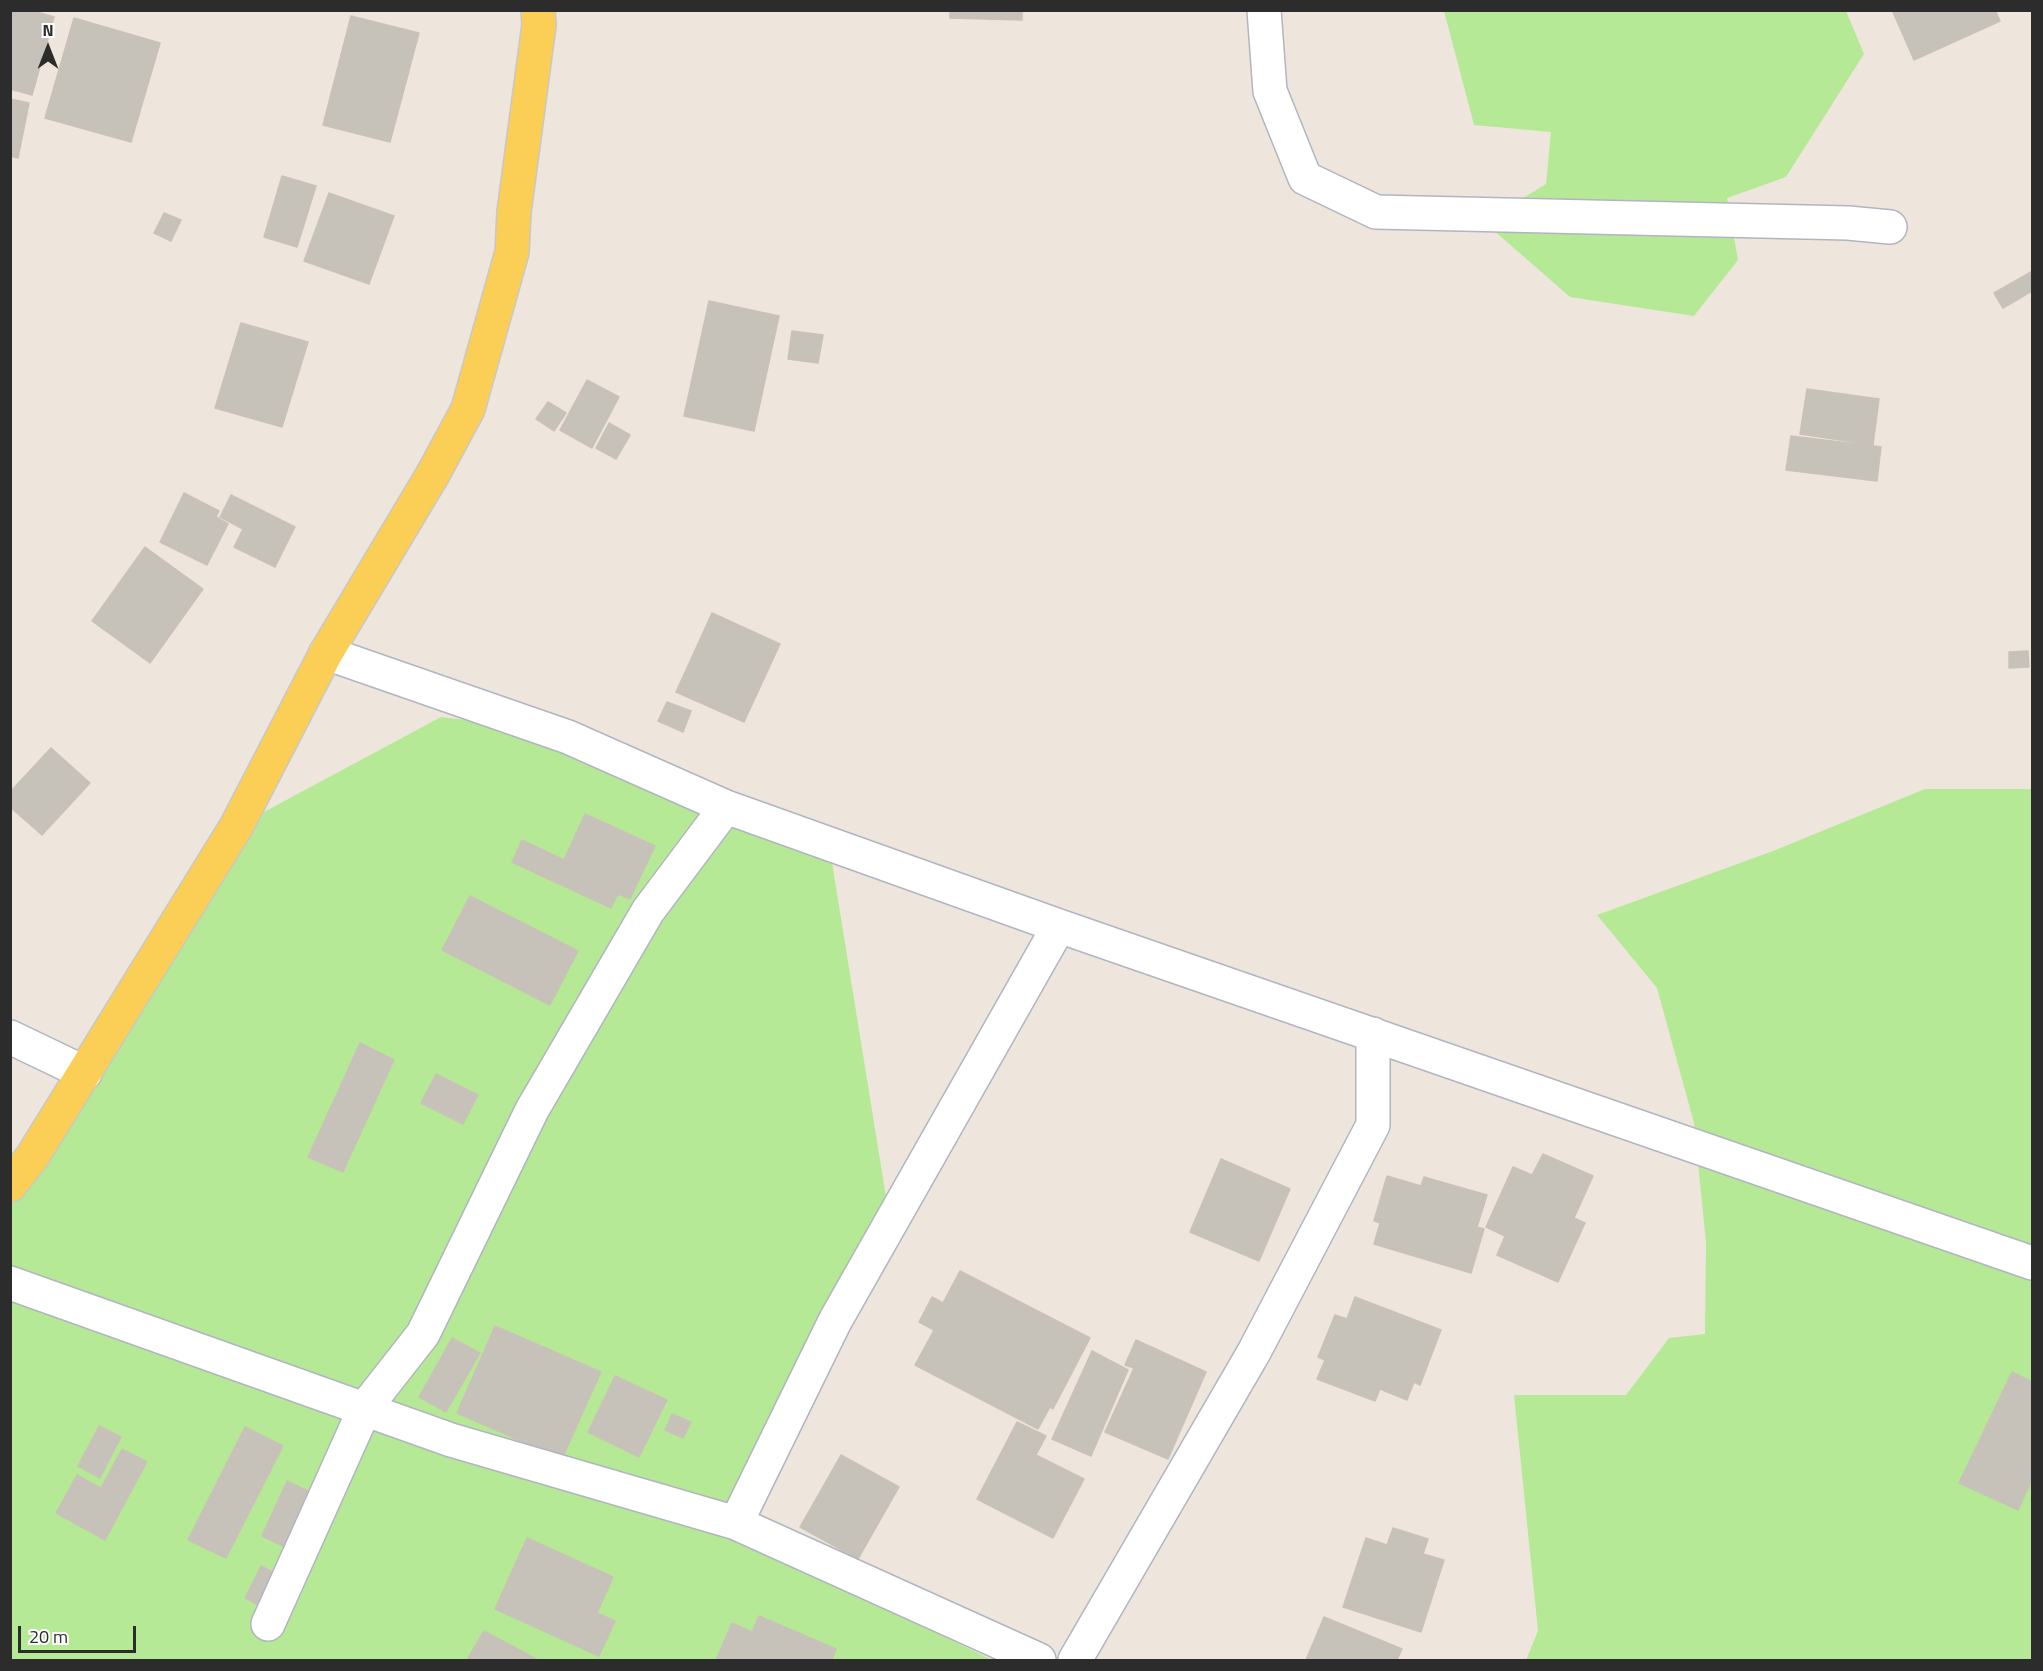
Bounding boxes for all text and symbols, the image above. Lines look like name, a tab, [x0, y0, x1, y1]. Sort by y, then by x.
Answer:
north arrow	[18, 18, 78, 78]
text: N	[42, 18, 54, 42]
scale bar	[21, 1614, 140, 1652]
text: 20 m	[29, 1623, 68, 1650]

